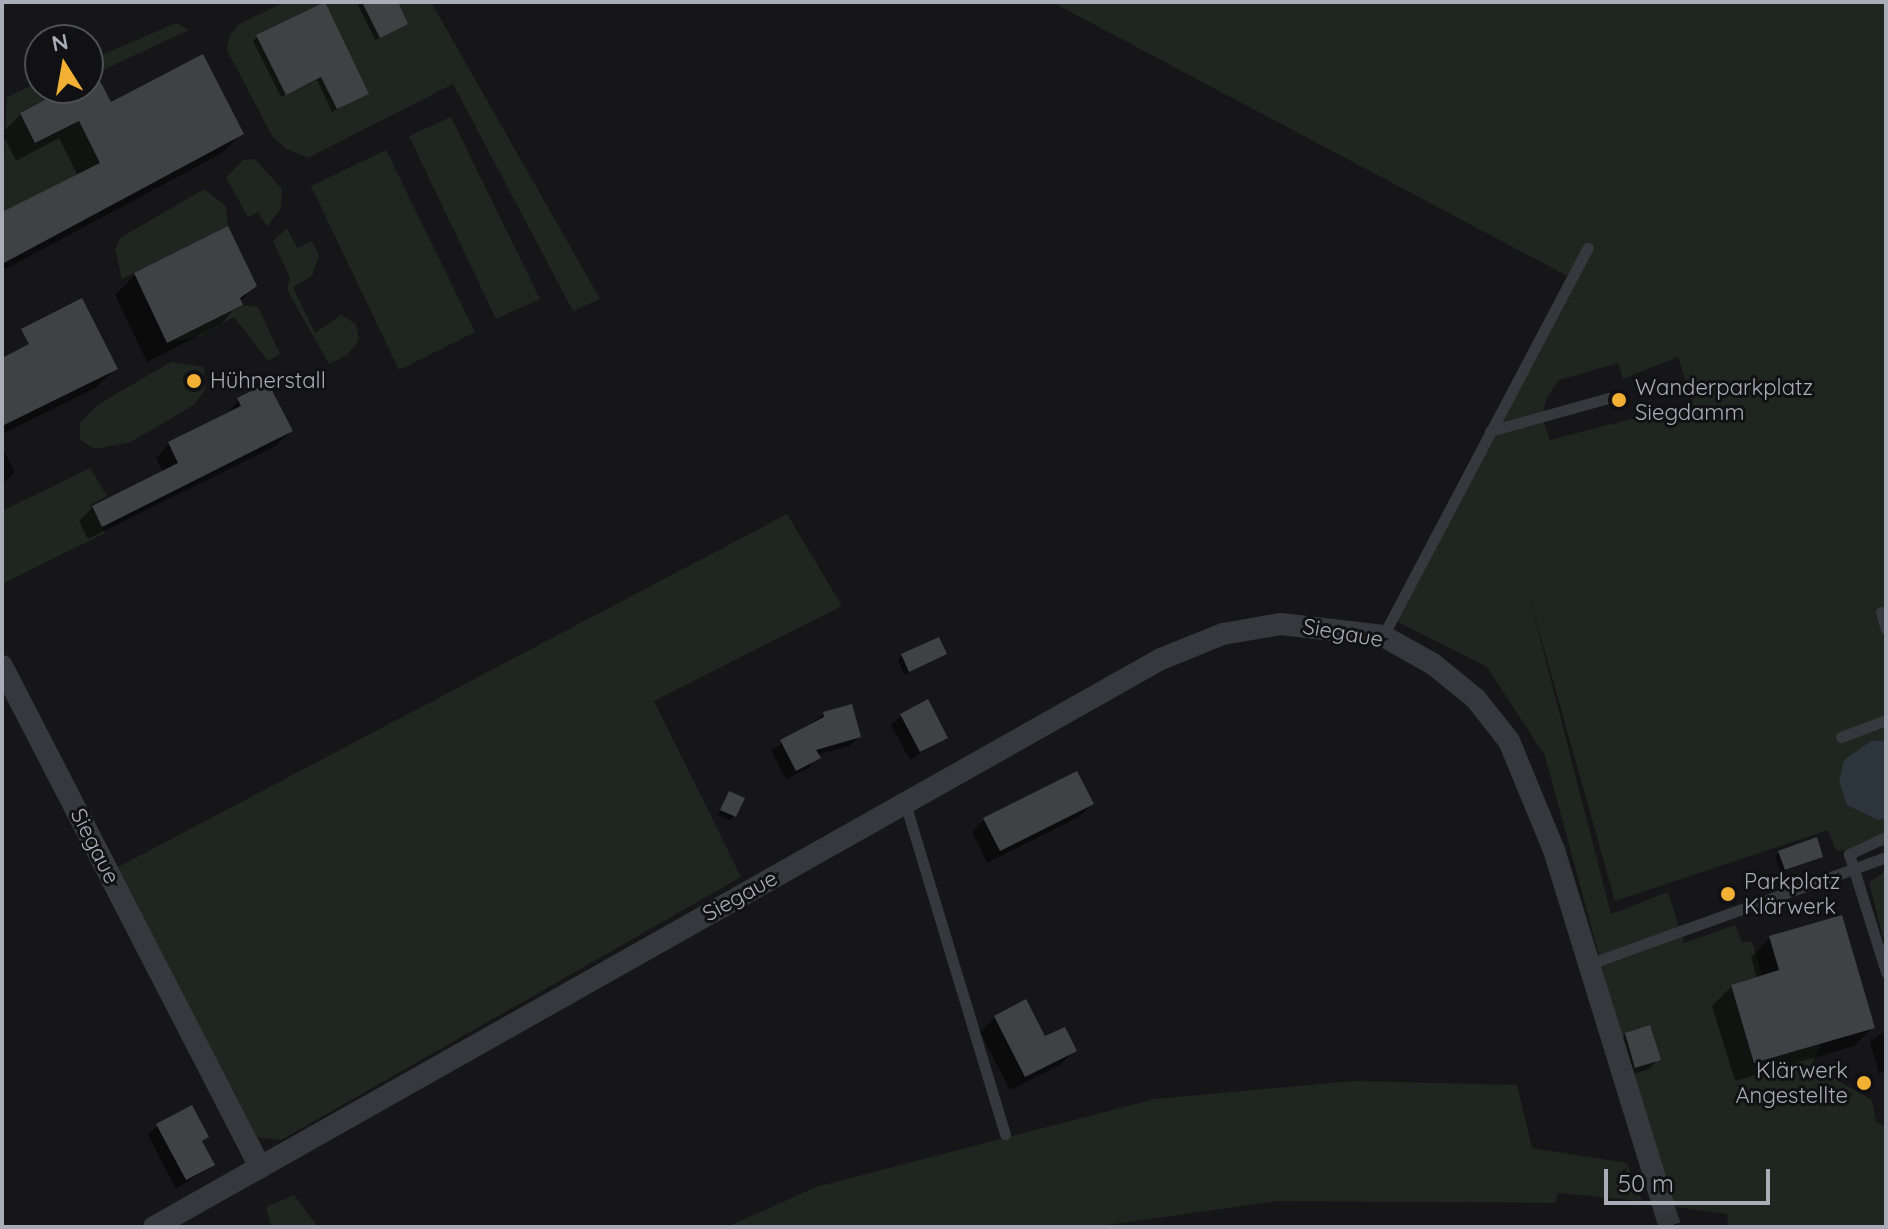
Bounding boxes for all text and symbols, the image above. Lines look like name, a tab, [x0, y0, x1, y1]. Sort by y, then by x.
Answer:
north arrow	[24, 24, 104, 104]
text: N	[49, 27, 70, 58]
place label: Hühnerstall	[210, 368, 326, 394]
marker: Hühnerstall	[185, 372, 203, 390]
place label: Wanderparkplatz Siegdamm	[1635, 374, 1813, 426]
marker: Wanderparkplatz Siegdamm	[1610, 391, 1628, 409]
street label: Siegaue	[1301, 613, 1385, 653]
street label: Siegaue	[65, 804, 125, 888]
street label: Siegaue	[698, 865, 782, 927]
place label: Parkplatz Klärwerk	[1744, 868, 1840, 920]
marker: Parkplatz Klärwerk	[1719, 885, 1737, 903]
place label: Klärwerk Angestellte	[1735, 1057, 1848, 1108]
marker: Klärwerk Angestellte	[1855, 1074, 1873, 1092]
scale bar	[1608, 1153, 1774, 1203]
text: 50 m	[1618, 1168, 1674, 1198]

